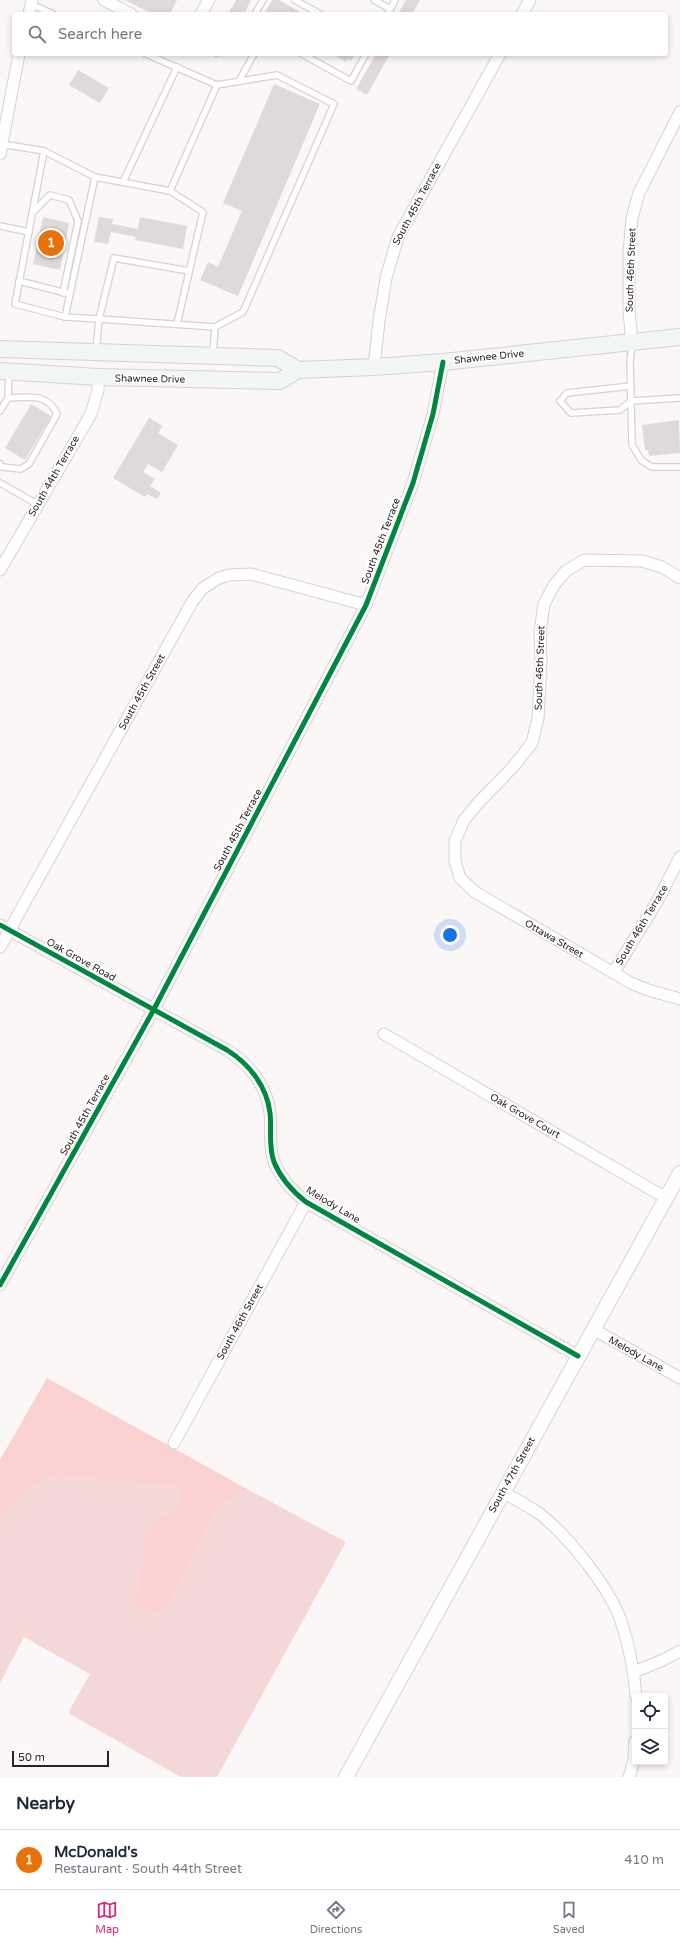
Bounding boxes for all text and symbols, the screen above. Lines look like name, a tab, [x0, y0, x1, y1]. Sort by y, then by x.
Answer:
search box	[12, 12, 668, 56]
icon: search	[26, 23, 48, 45]
text: Search here	[58, 25, 142, 43]
street label: South 45th Terrace	[390, 161, 444, 247]
street label: South 46th Street	[624, 227, 638, 312]
pin: 1	[38, 228, 64, 258]
street label: Shawnee Drive	[453, 347, 525, 367]
street label: Shawnee Drive	[115, 372, 186, 386]
street label: South 44th Terrace	[26, 433, 82, 519]
street label: South 45th Terrace	[359, 496, 403, 586]
street label: South 46th Street	[533, 625, 547, 710]
street label: South 45th Street	[116, 652, 168, 732]
street label: South 45th Terrace	[211, 787, 265, 873]
street label: South 46th Terrace	[613, 883, 671, 967]
street label: Ottawa Street	[522, 917, 586, 961]
your location	[440, 925, 460, 945]
street label: Oak Grove Road	[44, 936, 118, 984]
street label: South 45th Terrace	[58, 1072, 113, 1158]
street label: Oak Grove Court	[488, 1091, 562, 1141]
street label: Melody Lane	[304, 1184, 363, 1226]
street label: South 46th Street	[214, 1282, 266, 1362]
street label: Melody Lane	[606, 1334, 666, 1374]
street label: South 47th Street	[486, 1435, 538, 1515]
map controls	[632, 1693, 668, 1765]
button: locate	[632, 1693, 668, 1729]
button: layers	[632, 1729, 668, 1765]
scale bar	[12, 1749, 109, 1768]
text: 50 m	[18, 1751, 45, 1764]
text: Nearby	[16, 1793, 75, 1814]
text: McDonald's	[54, 1843, 138, 1861]
text: 1	[25, 1852, 33, 1868]
text: 410 m	[624, 1852, 664, 1868]
text: Restaurant · South 44th Street	[54, 1861, 242, 1877]
tab: Map	[95, 1899, 119, 1936]
tab: Directions	[310, 1899, 362, 1936]
tab: Saved	[553, 1899, 585, 1936]

